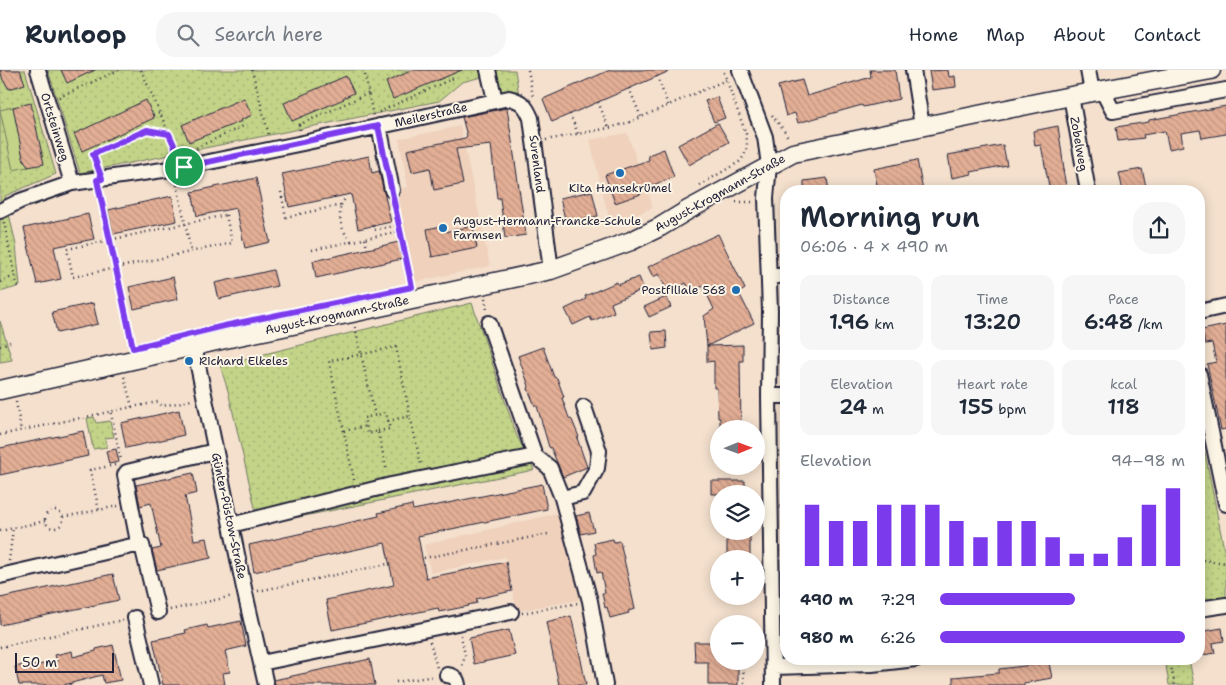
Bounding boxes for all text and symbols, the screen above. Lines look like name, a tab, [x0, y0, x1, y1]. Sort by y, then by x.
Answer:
search box	[156, 12, 506, 57]
text: Runloop	[25, 19, 126, 51]
icon: search	[174, 21, 202, 49]
text: Search here	[214, 22, 323, 47]
text: Home	[909, 23, 958, 47]
text: Map	[986, 23, 1025, 47]
text: About	[1053, 23, 1106, 47]
text: Contact	[1134, 23, 1201, 47]
street label: Ortsteinweg	[37, 91, 73, 163]
street label: Meilerstraße	[393, 99, 469, 131]
street label: Zobelweg	[1066, 115, 1092, 173]
street label: Surenland	[526, 134, 549, 194]
pin	[163, 146, 205, 188]
street label: August-Krogmann-Straße	[652, 150, 788, 236]
icon: arrive	[170, 153, 198, 181]
marker: Kita Hansekrümel	[614, 167, 626, 179]
place label: Kita Hansekrümel	[569, 180, 672, 196]
text: Morning run	[800, 198, 980, 236]
button: share	[1133, 202, 1185, 254]
place label: August-Hermann-Francke-Schule Farmsen	[453, 213, 642, 243]
marker: August-Hermann-Francke-Schule Farmsen	[437, 222, 449, 234]
text: 06:06 · 4 × 490 m	[800, 236, 948, 257]
place label: Postfiliale 568	[641, 282, 726, 298]
marker: Postfiliale 568	[730, 284, 742, 296]
text: Distance	[833, 290, 890, 308]
text: Time	[976, 290, 1009, 308]
text: Pace	[1108, 290, 1139, 308]
street label: August-Krogmann-Straße	[263, 292, 411, 338]
text: 1.96	[829, 308, 869, 336]
text: 13:20	[964, 308, 1021, 336]
text: 6:48	[1084, 308, 1133, 336]
text: km	[869, 315, 894, 333]
text: /km	[1133, 315, 1163, 333]
place label: Richard Elkeles	[199, 353, 288, 369]
marker: Richard Elkeles	[183, 355, 195, 367]
text: Elevation	[830, 375, 893, 393]
text: Heart rate	[957, 375, 1028, 393]
text: kcal	[1110, 375, 1137, 393]
text: 24	[839, 393, 867, 421]
text: 155	[959, 393, 993, 421]
text: 118	[1107, 393, 1140, 421]
text: m	[867, 400, 884, 418]
text: bpm	[993, 400, 1026, 418]
north arrow	[710, 420, 765, 475]
map controls	[710, 420, 765, 670]
text: Elevation	[800, 450, 872, 471]
text: 94–98 m	[1111, 450, 1185, 471]
street label: Günter-Püstow-Straße	[208, 451, 250, 581]
button: layers	[710, 485, 765, 540]
button: +	[710, 550, 765, 605]
text: 490 m	[800, 589, 853, 610]
text: 7:29	[880, 589, 916, 610]
button: −	[710, 615, 765, 670]
text: 980 m	[800, 627, 854, 648]
text: 6:26	[880, 627, 916, 648]
scale bar	[15, 650, 114, 673]
text: 50 m	[22, 653, 57, 671]

